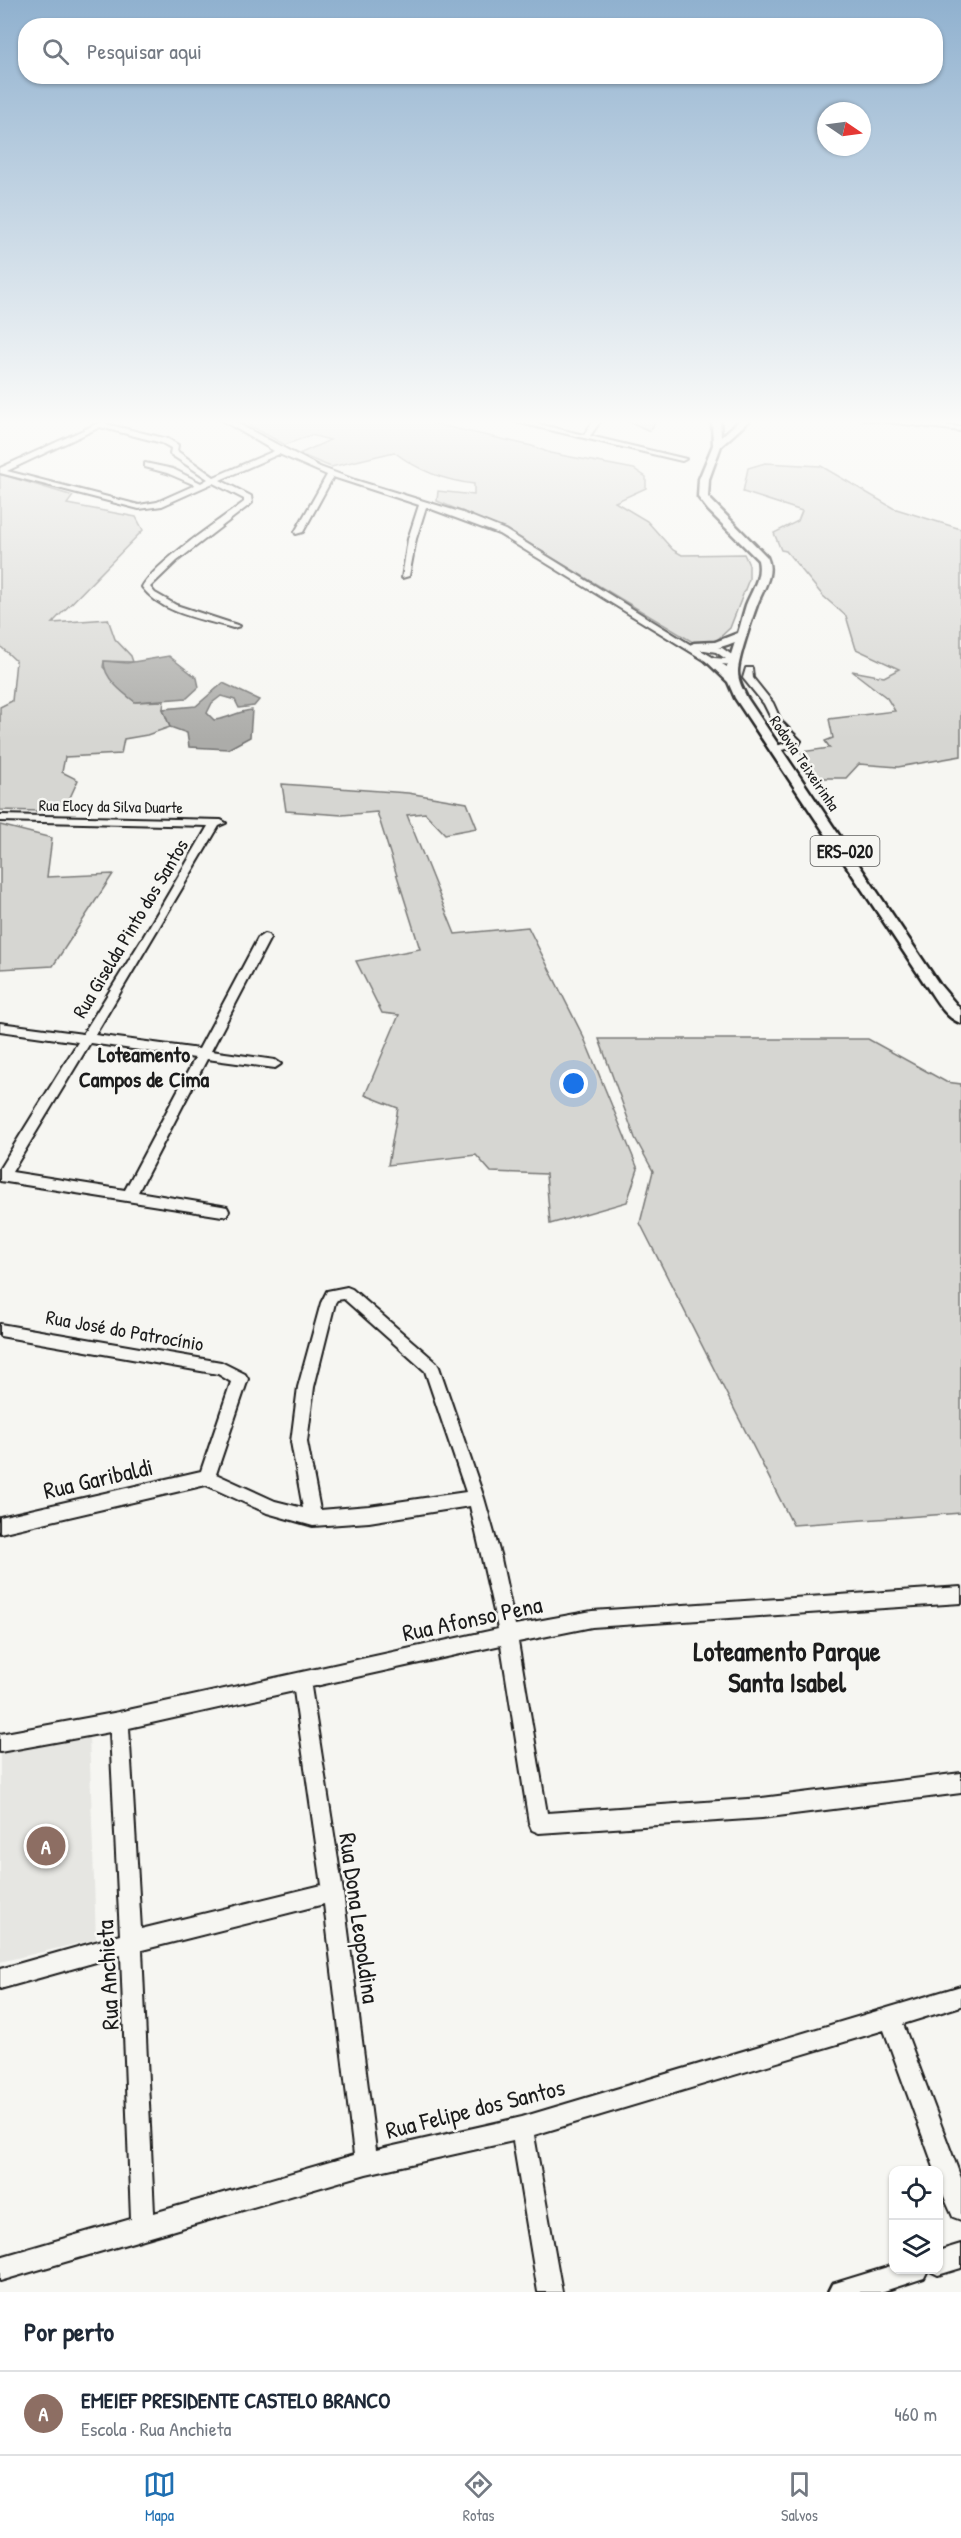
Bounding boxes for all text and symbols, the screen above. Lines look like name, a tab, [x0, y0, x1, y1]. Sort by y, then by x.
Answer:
search box	[18, 18, 943, 84]
icon: search	[39, 35, 72, 68]
text: Pesquisar aqui	[87, 36, 202, 66]
north arrow	[817, 102, 871, 156]
street label: Rodovia Teixeirinha	[765, 711, 845, 815]
street label: Rua Elocy da Silva Duarte	[39, 794, 184, 818]
street label: Rua Giselda Pinto dos Santos	[66, 833, 194, 1023]
road number: ERS-020	[810, 836, 880, 866]
district label: Loteamento Campos de Cima	[79, 1039, 210, 1095]
your location	[559, 1069, 588, 1098]
street label: Rua José do Patrocínio	[44, 1303, 206, 1357]
street label: Rua Garibaldi	[40, 1450, 156, 1506]
street label: Rua Afonso Pena	[399, 1588, 545, 1648]
district label: Loteamento Parque Santa Isabel	[693, 1633, 881, 1700]
pin: A	[26, 1824, 66, 1868]
street label: Rua Dona Leopoldina	[332, 1831, 388, 2005]
street label: Rua Anchieta	[88, 1919, 126, 2031]
street label: Rua Felipe dos Santos	[382, 2070, 568, 2146]
map controls	[889, 2166, 943, 2274]
button: locate	[889, 2166, 943, 2220]
button: layers	[889, 2220, 943, 2274]
text: Por perto	[24, 2314, 114, 2349]
text: EMEIEF PRESIDENTE CASTELO BRANCO	[81, 2385, 391, 2415]
text: A	[39, 2400, 48, 2427]
text: 460 m	[894, 2400, 937, 2427]
text: Escola · Rua Anchieta	[81, 2415, 231, 2442]
tab: Mapa	[143, 2468, 176, 2526]
tab: Rotas	[462, 2468, 495, 2526]
tab: Salvos	[781, 2468, 818, 2526]

